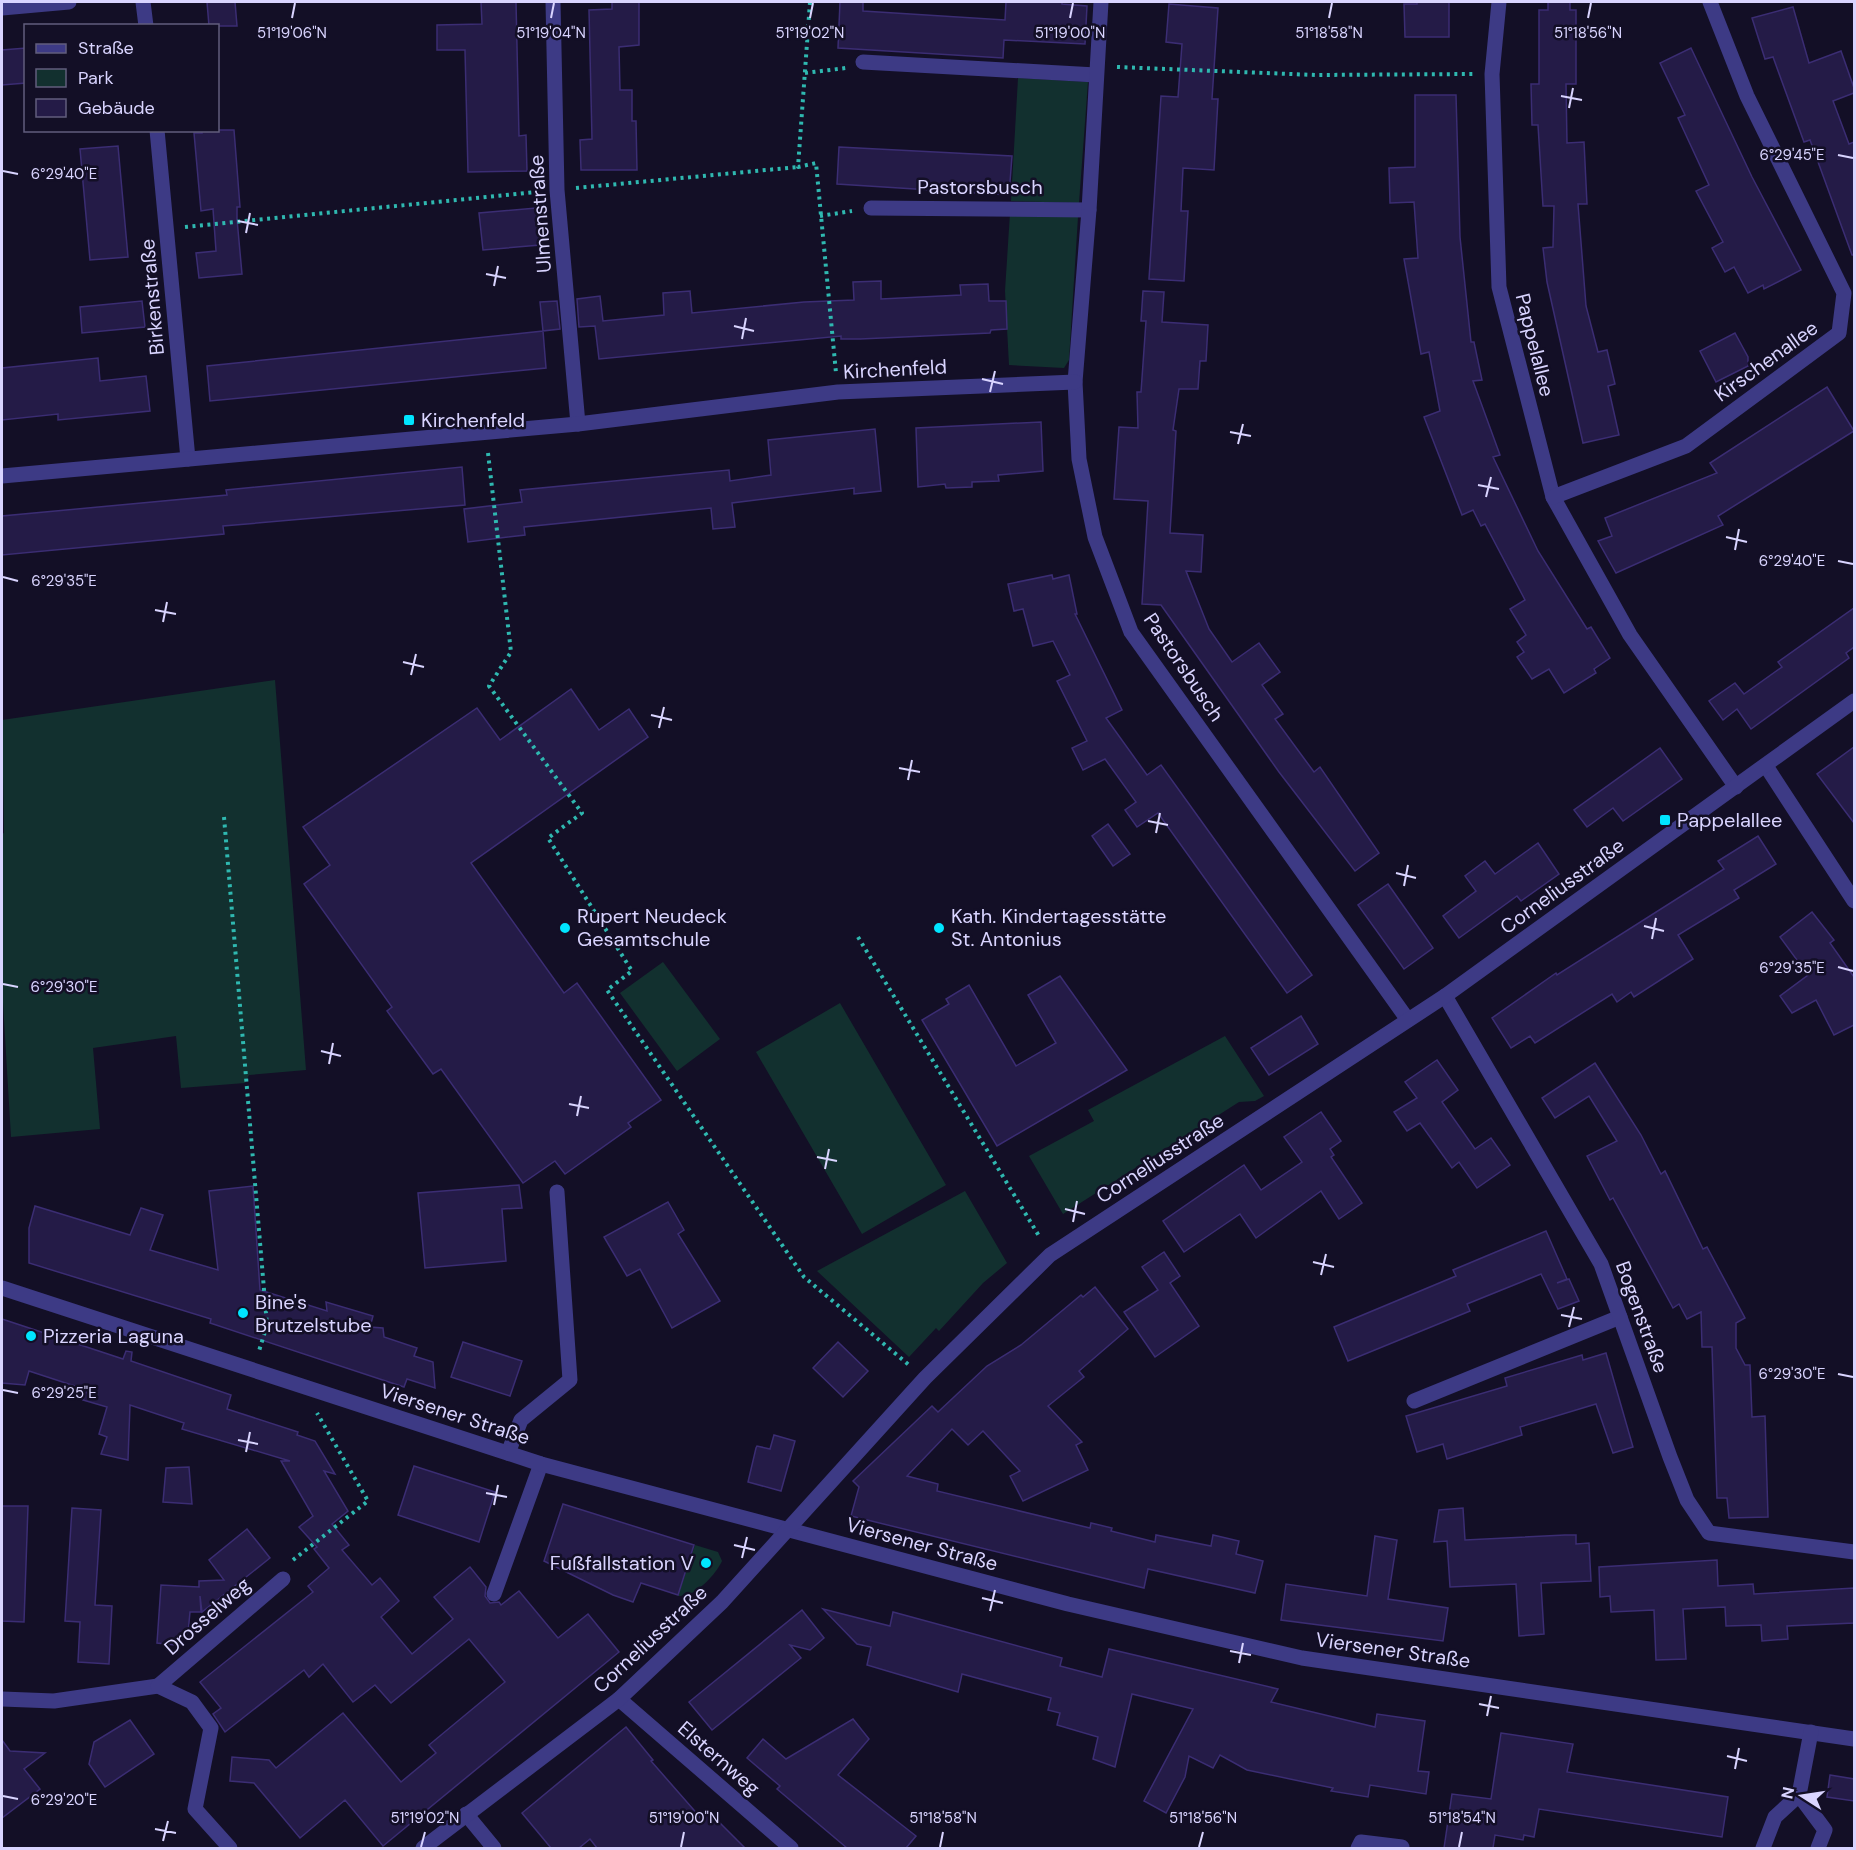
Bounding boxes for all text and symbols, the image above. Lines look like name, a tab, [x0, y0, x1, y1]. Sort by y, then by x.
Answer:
text: 51°19'06"N	[257, 23, 327, 43]
text: 51°19'04"N	[516, 23, 586, 43]
text: 51°19'02"N	[776, 23, 844, 43]
text: 51°19'00"N	[1035, 23, 1105, 43]
text: 51°18'58"N	[1295, 23, 1363, 43]
text: 51°18'56"N	[1554, 23, 1622, 43]
legend	[24, 24, 219, 132]
text: Straße	[78, 36, 134, 60]
text: Park	[78, 66, 114, 90]
text: Gebäude	[78, 96, 155, 120]
text: 6°29'45"E	[1760, 145, 1824, 165]
street label: Ulmenstraße	[523, 154, 557, 274]
text: 6°29'40"E	[31, 164, 97, 184]
street label: Pastorsbusch	[917, 174, 1043, 200]
street label: Birkenstraße	[134, 238, 170, 356]
street label: Pappelallee	[1510, 291, 1560, 399]
street label: Kirschenallee	[1709, 315, 1823, 407]
street label: Kirchenfeld	[842, 353, 948, 385]
place label: Kirchenfeld	[421, 407, 525, 433]
marker: Kirchenfeld	[402, 413, 416, 427]
text: 6°29'40"E	[1759, 551, 1825, 571]
text: 6°29'35"E	[31, 571, 97, 591]
street label: Pastorsbusch	[1138, 608, 1230, 726]
place label: Pappelallee	[1677, 807, 1782, 833]
marker: Pappelallee	[1658, 813, 1672, 827]
street label: Corneliusstraße	[1495, 832, 1629, 940]
place label: Rupert Neudeck Gesamtschule	[577, 903, 727, 952]
place label: Kath. Kindertagesstätte St. Antonius	[951, 903, 1166, 952]
marker: Rupert Neudeck Gesamtschule	[558, 921, 572, 935]
marker: Kath. Kindertagesstätte St. Antonius	[932, 921, 946, 935]
text: 6°29'35"E	[1759, 958, 1825, 978]
text: 6°29'30"E	[31, 977, 97, 997]
street label: Corneliusstraße	[1091, 1107, 1229, 1209]
street label: Bogenstraße	[1610, 1258, 1674, 1376]
place label: Bine's Brutzelstube	[255, 1289, 372, 1338]
marker: Bine's Brutzelstube	[236, 1306, 250, 1320]
place label: Pizzeria Laguna	[43, 1323, 184, 1349]
marker: Pizzeria Laguna	[24, 1329, 38, 1343]
text: 6°29'30"E	[1759, 1364, 1825, 1384]
street label: Viersener Straße	[377, 1378, 533, 1450]
text: 6°29'25"E	[31, 1383, 97, 1403]
street label: Viersener Straße	[843, 1511, 1001, 1577]
place label: Fußfallstation V	[550, 1550, 694, 1576]
marker: Fußfallstation V	[699, 1556, 713, 1570]
street label: Drosselweg	[159, 1571, 255, 1661]
street label: Corneliusstraße	[587, 1579, 713, 1699]
street label: Viersener Straße	[1314, 1626, 1472, 1674]
street label: Elsternweg	[673, 1715, 765, 1801]
north arrow	[1772, 1766, 1832, 1826]
text: N	[1776, 1785, 1799, 1801]
text: 6°29'20"E	[31, 1790, 97, 1810]
text: 51°19'02"N	[391, 1808, 459, 1828]
text: 51°19'00"N	[649, 1808, 719, 1828]
text: 51°18'58"N	[909, 1808, 977, 1828]
text: 51°18'56"N	[1169, 1808, 1237, 1828]
text: 51°18'54"N	[1428, 1808, 1496, 1828]

